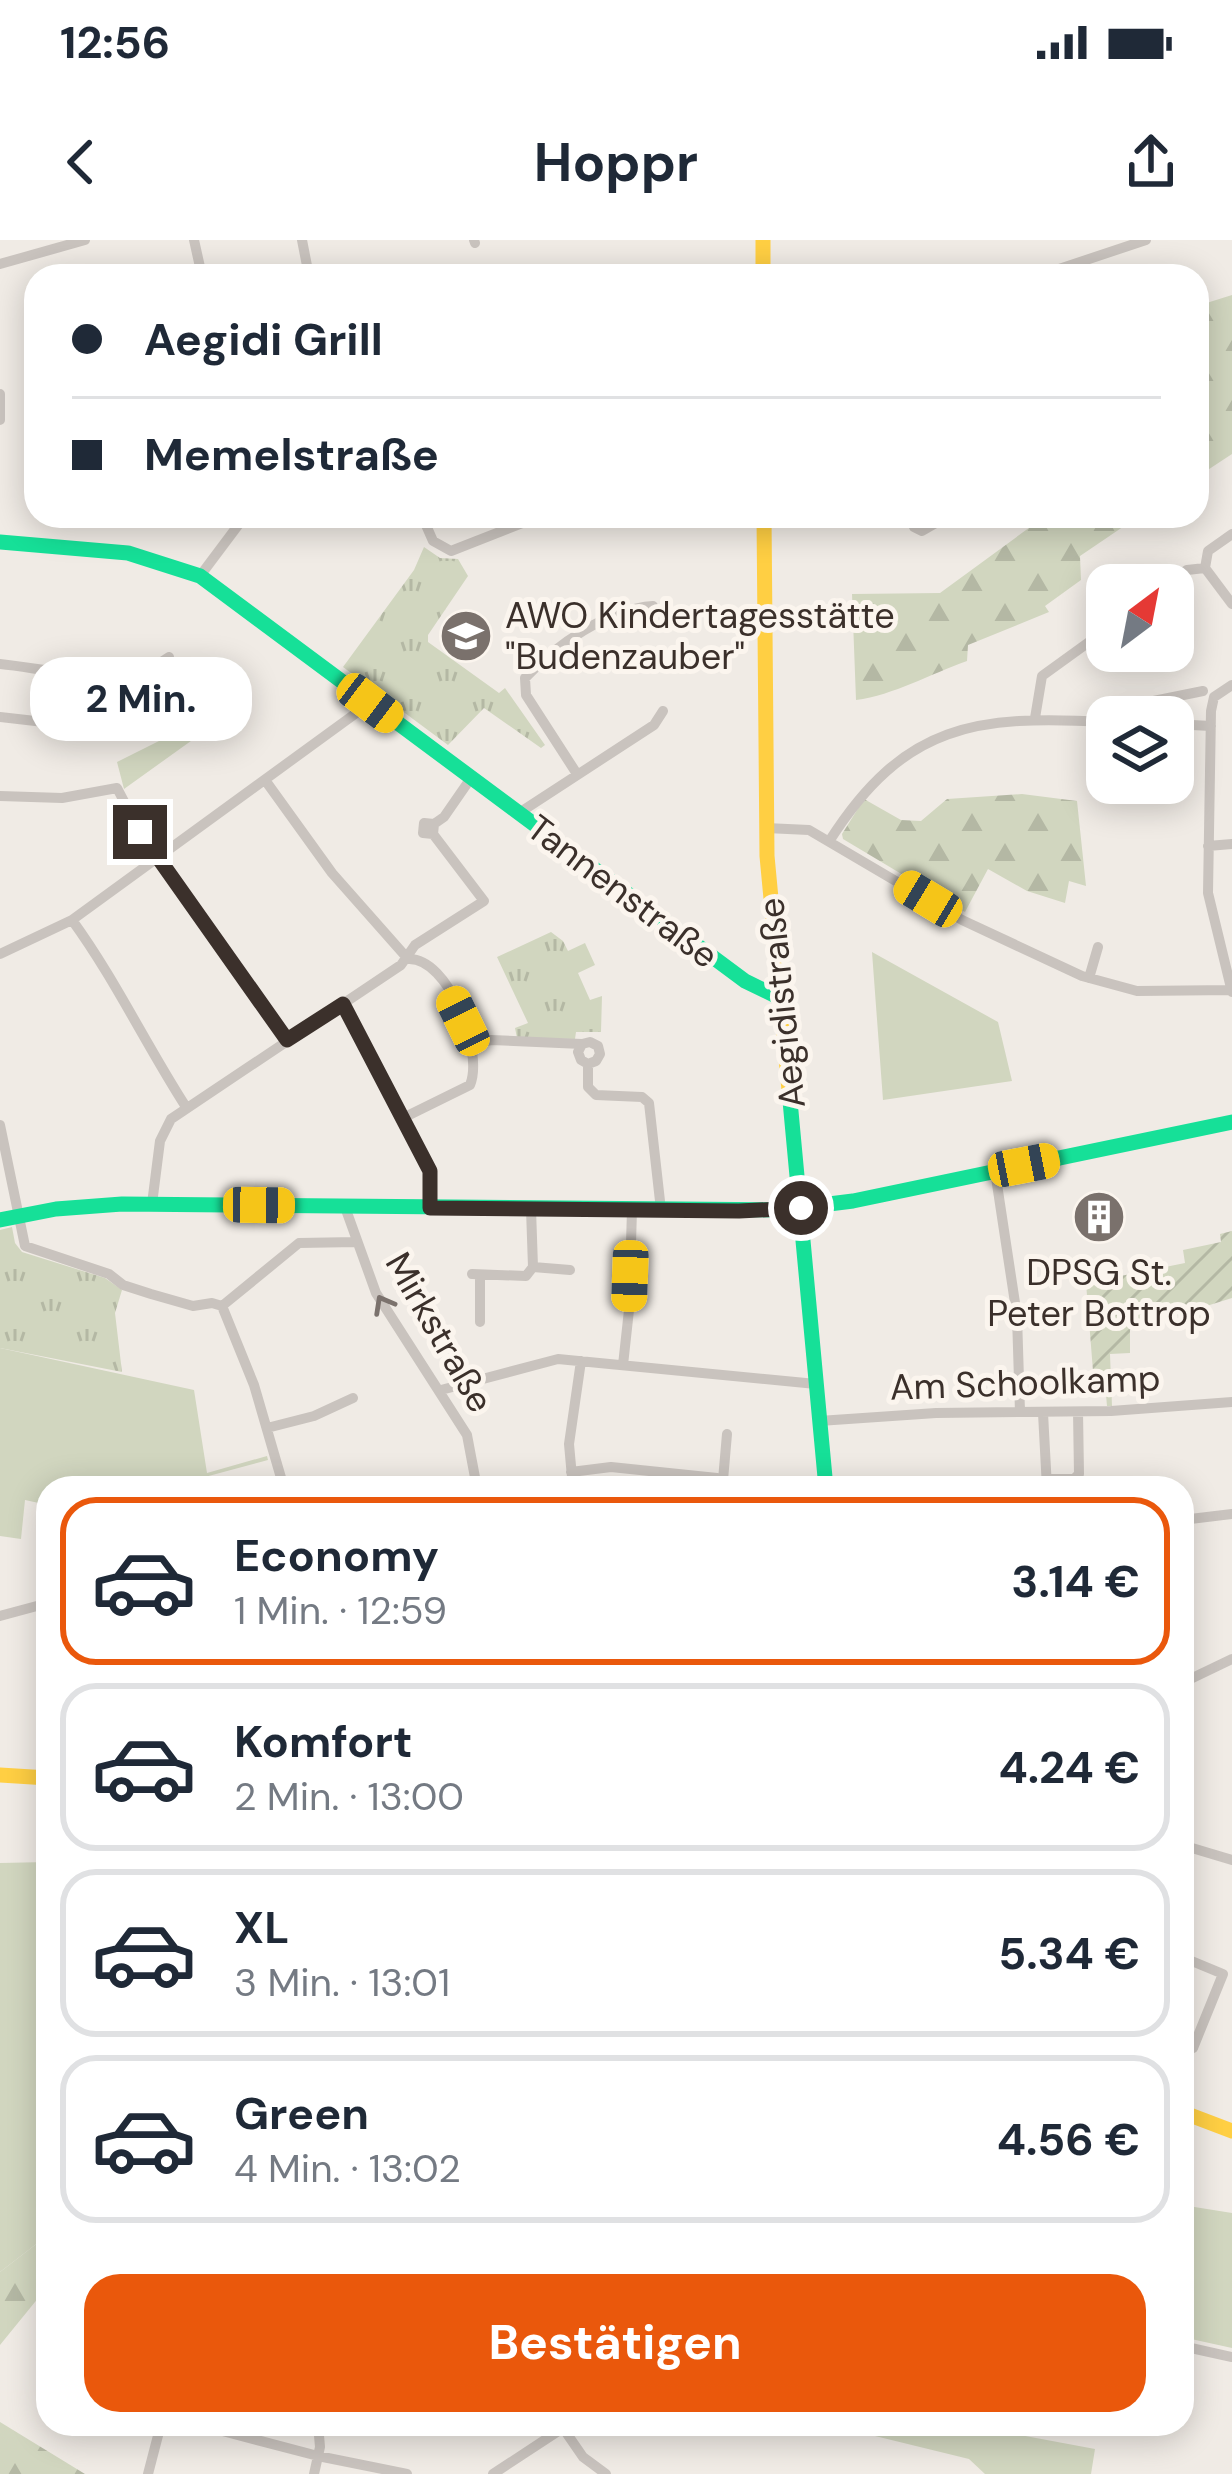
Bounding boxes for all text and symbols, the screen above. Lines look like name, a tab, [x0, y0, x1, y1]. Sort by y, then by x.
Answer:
text: 12:56	[60, 13, 170, 72]
text: Hoppr	[534, 127, 698, 198]
icon: back	[48, 129, 114, 195]
icon: share	[1118, 129, 1184, 195]
text: Aegidi Grill	[144, 310, 383, 369]
text: Memelstraße	[144, 425, 439, 484]
north arrow	[1086, 564, 1194, 672]
map controls	[1086, 564, 1194, 804]
place label: AWO Kindertagesstätte "Budenzauber"	[505, 592, 895, 680]
school or university icon: AWO Kindertagesstätte "Budenzauber"	[438, 608, 494, 664]
callout: 2 Min.	[29, 658, 251, 742]
car	[330, 667, 410, 739]
text: 2 Min.	[86, 673, 196, 724]
button: layers	[1086, 696, 1194, 804]
street label: Tannenstraße	[518, 804, 728, 979]
route end	[113, 805, 167, 859]
car	[888, 865, 968, 933]
street label: Aegidistraße	[747, 895, 816, 1110]
car	[431, 981, 495, 1061]
car	[985, 1140, 1063, 1190]
route start	[774, 1181, 828, 1235]
car	[223, 1186, 295, 1224]
building icon: DPSG St. Peter Bottrop	[1071, 1189, 1127, 1245]
car	[611, 1239, 649, 1313]
street label: Mirkstraße	[375, 1244, 504, 1421]
place label: DPSG St. Peter Bottrop	[987, 1249, 1211, 1337]
one-way arrow	[374, 1296, 397, 1317]
street label: Am Schoolkamp	[889, 1354, 1161, 1411]
text: Economy	[234, 1526, 439, 1585]
icon: car	[90, 1527, 198, 1635]
text: 3.14 €	[1011, 1552, 1140, 1611]
text: 1 Min. · 12:59	[234, 1585, 447, 1636]
text: Komfort	[234, 1712, 412, 1771]
icon: car	[90, 1713, 198, 1821]
text: 4.24 €	[998, 1738, 1140, 1797]
text: 2 Min. · 13:00	[234, 1771, 464, 1822]
text: XL	[234, 1898, 289, 1957]
icon: car	[90, 1899, 198, 2007]
text: 5.34 €	[998, 1924, 1140, 1983]
text: 3 Min. · 13:01	[234, 1957, 450, 2008]
text: Green	[234, 2084, 369, 2143]
icon: car	[90, 2085, 198, 2193]
text: 4.56 €	[997, 2110, 1140, 2169]
text: 4 Min. · 13:02	[234, 2143, 461, 2194]
button: Bestätigen	[84, 2274, 1146, 2412]

